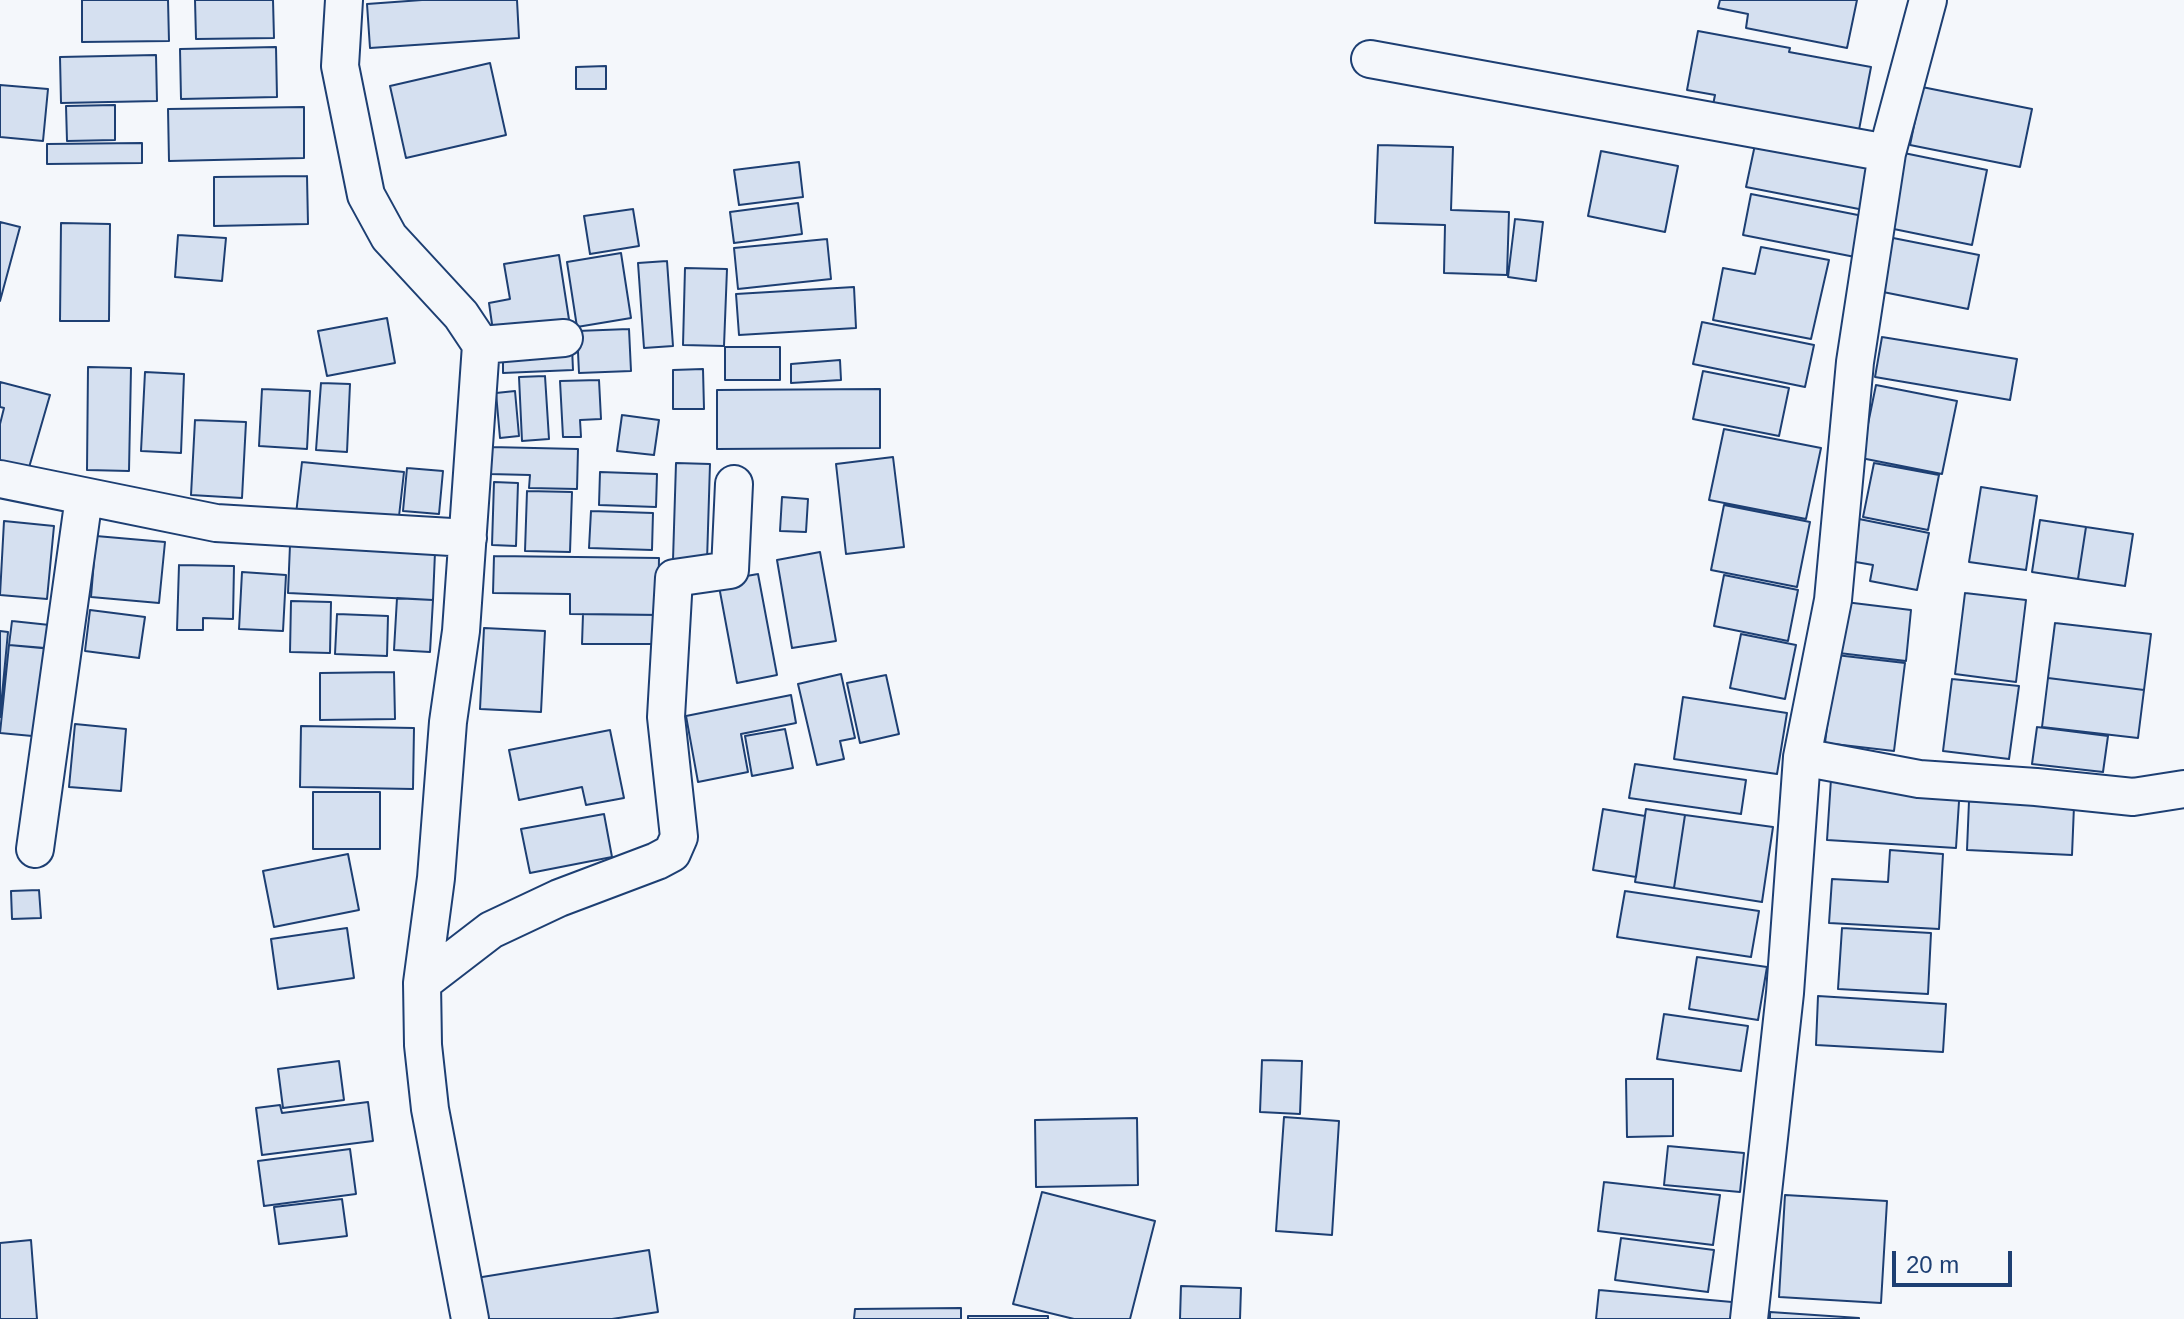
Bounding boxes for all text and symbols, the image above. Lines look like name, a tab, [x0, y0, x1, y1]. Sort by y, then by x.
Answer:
scale bar	[1896, 1235, 2016, 1285]
text: 20 m	[1906, 1251, 1959, 1278]

